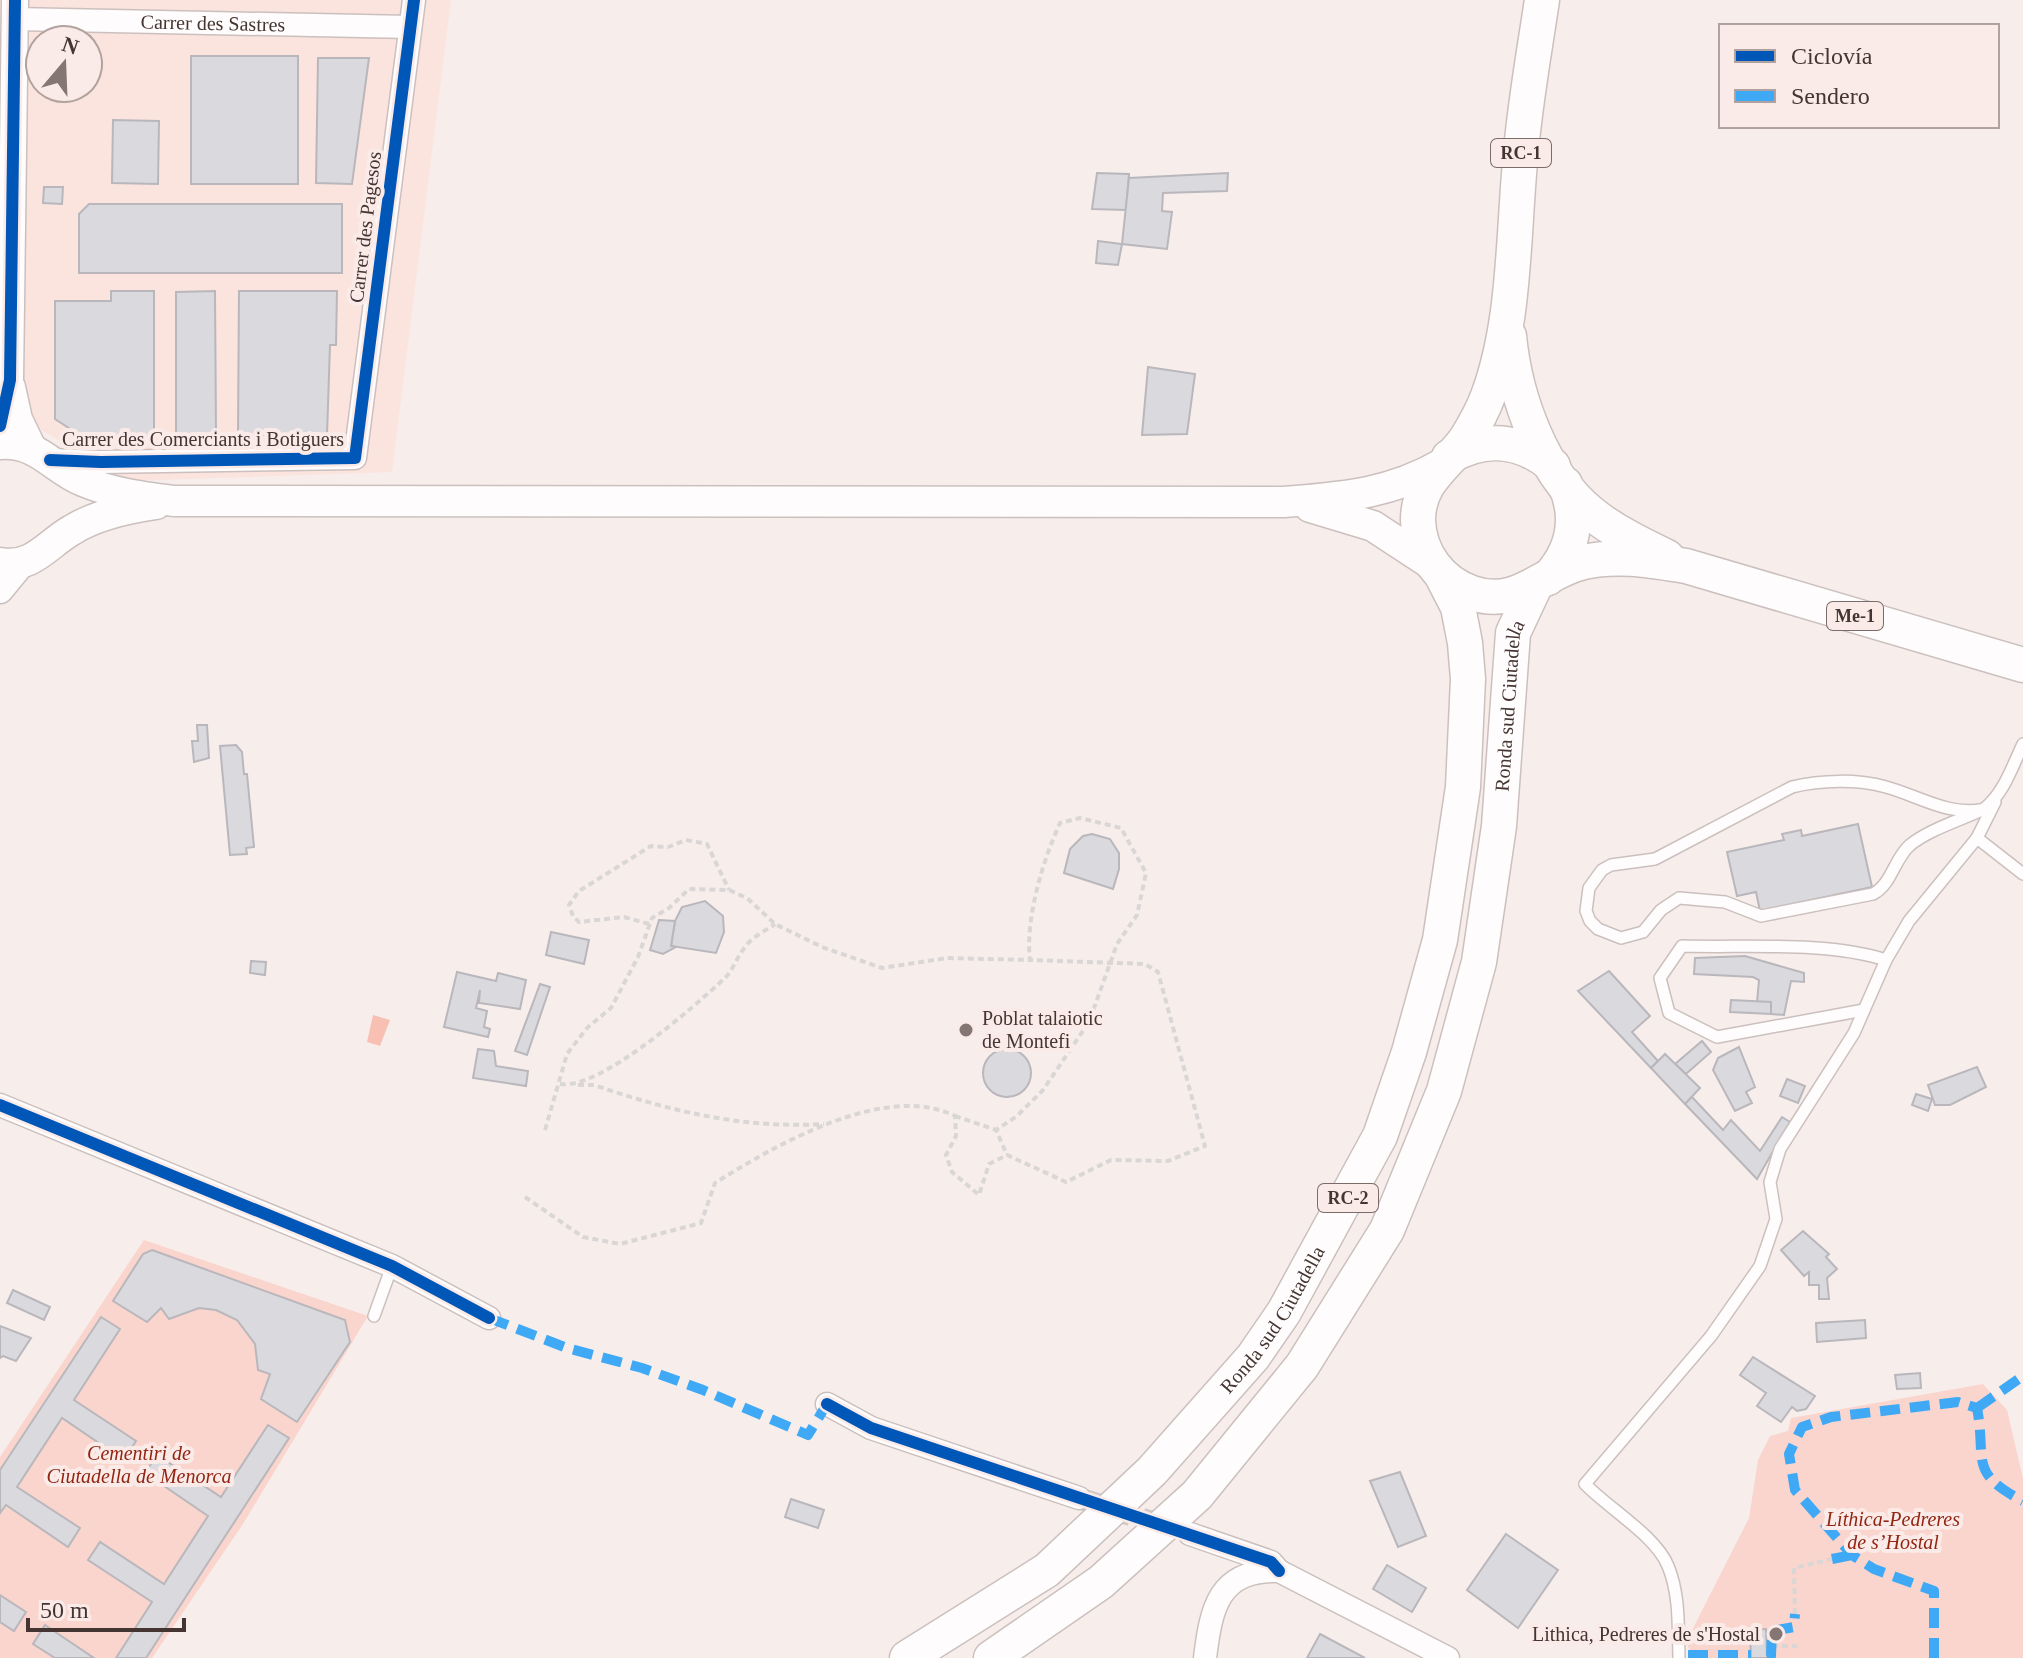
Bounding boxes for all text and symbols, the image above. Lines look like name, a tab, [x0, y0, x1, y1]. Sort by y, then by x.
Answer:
street label: Carrer des Sastres	[140, 11, 286, 35]
north arrow	[24, 24, 104, 104]
legend	[1719, 24, 1999, 128]
text: N	[59, 31, 82, 60]
text: Ciclovía	[1791, 43, 1873, 69]
text: Sendero	[1791, 83, 1870, 109]
road number: RC-1	[1491, 139, 1551, 167]
street label: Carrer des Pagesos	[345, 150, 386, 304]
street label: Carrer des Comerciants i Botiguers	[62, 428, 344, 451]
road number: Me-1	[1827, 602, 1883, 630]
street label: Ronda sud Ciutadella	[1491, 616, 1529, 792]
place label: Poblat talaiotic de Montefi	[982, 1007, 1103, 1052]
marker: Poblat talaiotic de Montefi	[957, 1021, 975, 1039]
road number: RC-2	[1318, 1184, 1378, 1212]
street label: Ronda sud Ciutadella	[1216, 1242, 1329, 1397]
park label: Cementiri de Ciutadella de Menorca	[47, 1442, 231, 1487]
park label: Líthica-Pedreres de s’Hostal	[1825, 1508, 1960, 1553]
scale bar	[28, 1582, 184, 1632]
text: 50 m	[40, 1597, 89, 1623]
place label: Lithica, Pedreres de s'Hostal	[1532, 1623, 1760, 1645]
marker: Lithica, Pedreres de s'Hostal	[1767, 1625, 1785, 1643]

